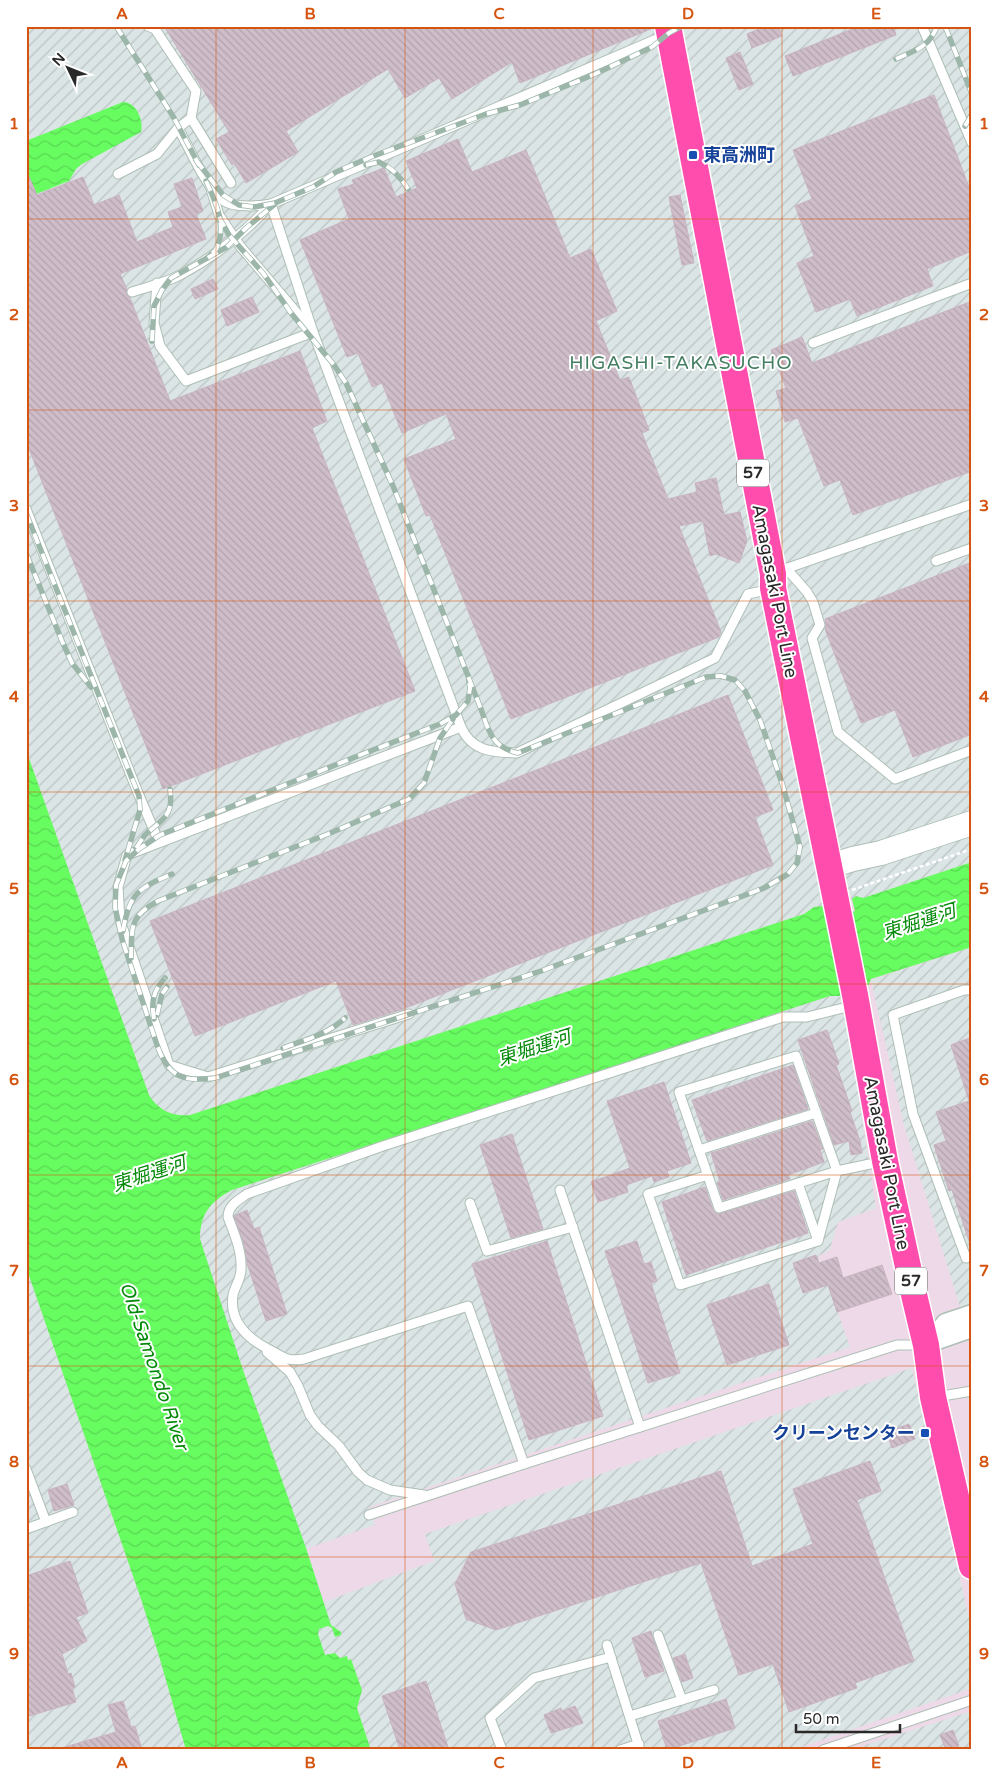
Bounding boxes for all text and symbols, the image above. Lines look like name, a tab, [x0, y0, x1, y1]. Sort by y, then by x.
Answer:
text: A	[116, 4, 128, 24]
text: B	[304, 4, 316, 24]
text: C	[493, 4, 505, 24]
text: D	[682, 4, 694, 24]
text: E	[871, 4, 881, 24]
north arrow	[42, 42, 92, 92]
text: N	[49, 50, 69, 69]
text: 1	[9, 114, 19, 134]
text: 1	[979, 114, 989, 134]
place label: 東高洲町	[703, 144, 775, 166]
marker: 東高洲町	[687, 149, 699, 161]
text: 2	[9, 305, 19, 325]
text: 2	[979, 305, 989, 325]
district label: HIGASHI-TAKASUCHO	[569, 352, 793, 374]
road number: 57	[737, 459, 769, 486]
text: 3	[9, 496, 19, 516]
text: 3	[979, 496, 989, 516]
street label: Amagasaki Port Line	[747, 502, 803, 680]
text: 4	[9, 687, 19, 707]
text: 4	[979, 687, 989, 707]
text: 5	[9, 879, 19, 899]
text: 5	[979, 879, 989, 899]
water label: 東堀運河	[879, 899, 962, 944]
water label: 東堀運河	[494, 1025, 577, 1070]
text: 6	[9, 1070, 19, 1090]
text: 6	[979, 1070, 989, 1090]
street label: Amagasaki Port Line	[859, 1074, 915, 1252]
water label: 東堀運河	[109, 1151, 192, 1196]
text: 7	[9, 1261, 19, 1281]
text: 7	[979, 1261, 989, 1281]
road number: 57	[895, 1268, 927, 1294]
water label: Old-Samondo River	[115, 1279, 194, 1455]
place label: クリーンセンター	[772, 1422, 915, 1444]
marker: クリーンセンター	[919, 1427, 931, 1439]
text: 8	[9, 1452, 19, 1472]
text: 8	[979, 1452, 989, 1472]
text: 9	[9, 1644, 19, 1664]
text: 9	[979, 1644, 989, 1664]
scale bar	[796, 1701, 899, 1733]
text: 50 m	[803, 1710, 840, 1728]
text: A	[116, 1753, 128, 1773]
text: B	[304, 1753, 316, 1773]
text: C	[493, 1753, 505, 1773]
text: D	[682, 1753, 694, 1773]
text: E	[871, 1753, 881, 1773]

